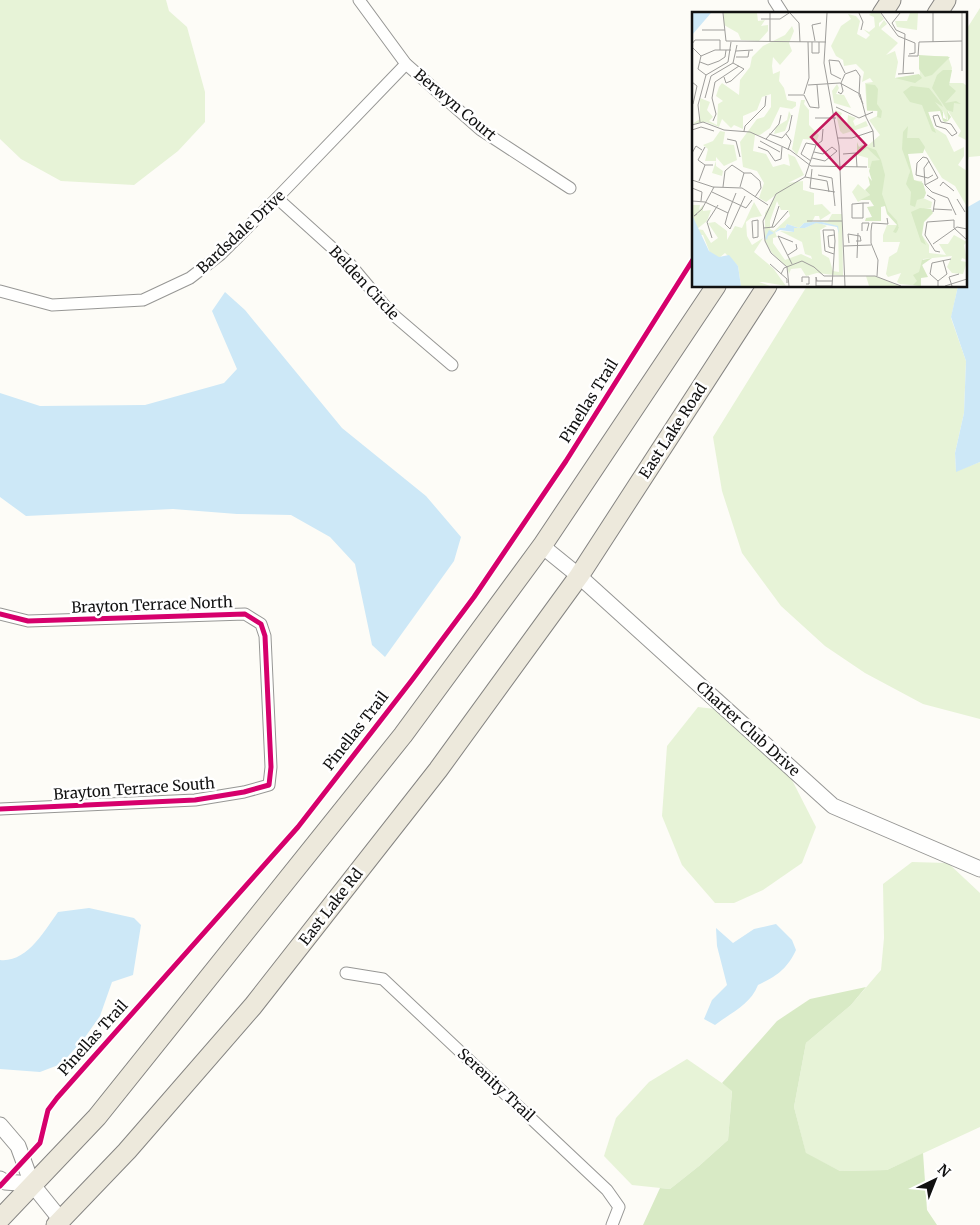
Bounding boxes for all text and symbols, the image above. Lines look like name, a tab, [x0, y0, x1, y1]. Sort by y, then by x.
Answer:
inset map	[692, 12, 968, 288]
street label: Berwyn Court	[410, 65, 500, 145]
street label: Bardsdale Drive	[193, 186, 289, 277]
street label: Belden Circle	[325, 242, 404, 324]
street label: Pinellas Trail	[555, 355, 622, 446]
street label: East Lake Road	[635, 380, 710, 482]
street label: Brayton Terrace North	[71, 592, 233, 617]
street label: Charter Club Drive	[693, 677, 804, 780]
street label: Pinellas Trail	[319, 687, 393, 774]
street label: Brayton Terrace South	[53, 773, 215, 804]
street label: East Lake Rd	[295, 864, 367, 949]
street label: Pinellas Trail	[54, 996, 132, 1079]
street label: Serenity Trail	[454, 1044, 539, 1125]
north arrow	[910, 1155, 960, 1205]
text: N	[934, 1160, 954, 1181]

